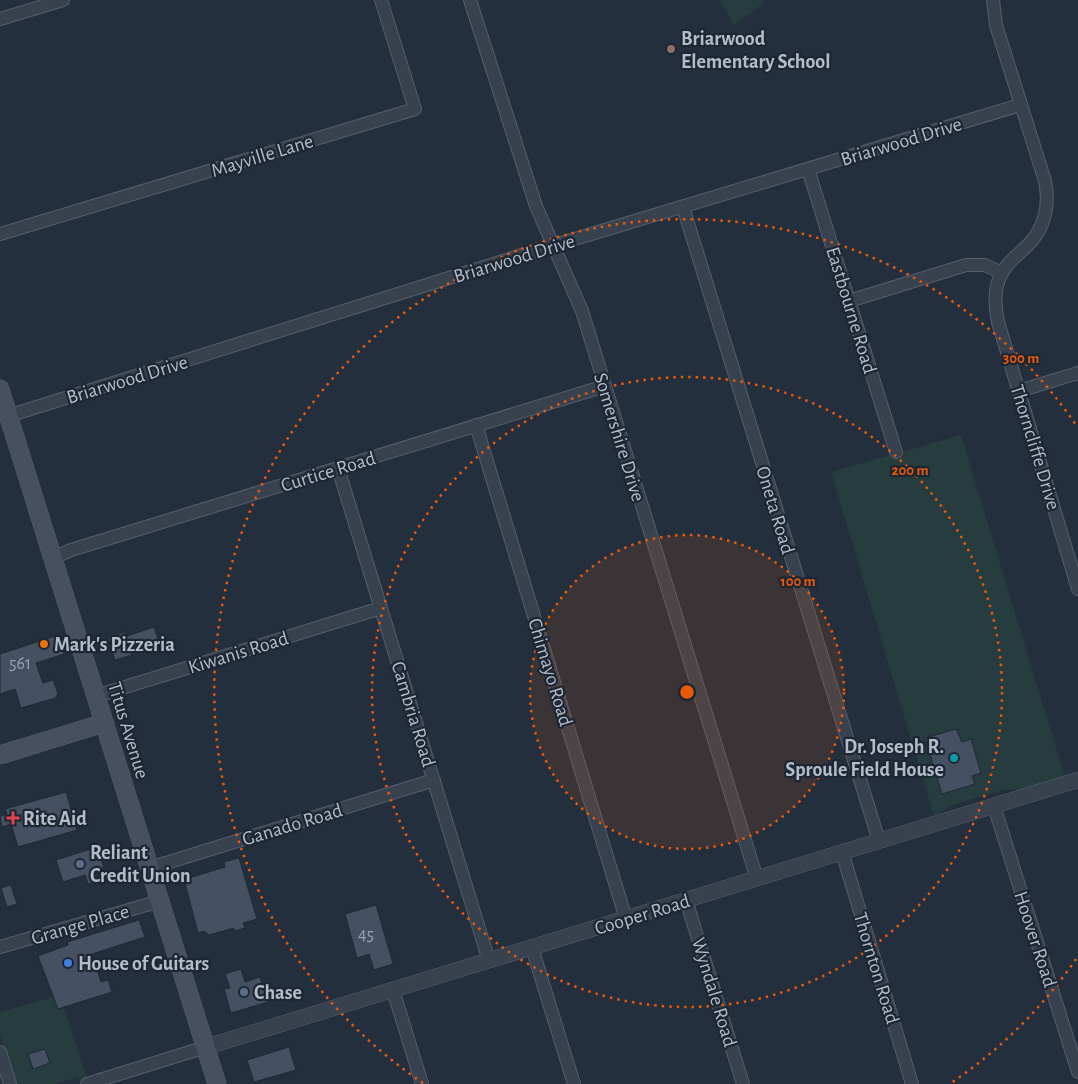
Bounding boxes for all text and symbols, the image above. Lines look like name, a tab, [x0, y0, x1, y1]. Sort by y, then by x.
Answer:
place label: Briarwood Elementary School	[681, 29, 830, 72]
marker: Briarwood Elementary School	[665, 43, 677, 55]
street label: Briarwood Drive	[838, 114, 964, 170]
street label: Mayville Lane	[209, 131, 316, 181]
street label: Briarwood Drive	[451, 231, 577, 287]
street label: Eastbourne Road	[822, 245, 880, 376]
text: 300 m	[1003, 351, 1039, 366]
street label: Briarwood Drive	[64, 352, 190, 408]
street label: Somershire Drive	[590, 371, 648, 504]
street label: Thorncliffe Drive	[1007, 382, 1064, 512]
street label: Curtice Road	[279, 448, 378, 496]
text: 200 m	[891, 463, 929, 478]
street label: Oneta Road	[752, 464, 798, 557]
text: 100 m	[780, 574, 816, 589]
street label: Chimayo Road	[524, 616, 576, 729]
street label: Kiwanis Road	[186, 628, 291, 678]
place label: Mark's Pizzeria	[54, 635, 175, 655]
marker: Mark's Pizzeria	[38, 638, 50, 650]
house number: 561	[9, 655, 31, 673]
street label: Cambria Road	[388, 659, 439, 769]
street label: Titus Avenue	[104, 679, 152, 781]
centre of rings	[678, 683, 696, 701]
place label: Dr. Joseph R. Sproule Field House	[785, 737, 944, 780]
marker: Dr. Joseph R. Sproule Field House	[948, 752, 960, 764]
street label: Ganado Road	[240, 800, 345, 850]
place label: Rite Aid	[23, 809, 87, 829]
marker: Rite Aid	[7, 812, 19, 824]
place label: Reliant Credit Union	[90, 843, 191, 886]
marker: Reliant Credit Union	[74, 858, 86, 870]
street label: Hoover Road	[1010, 889, 1060, 990]
street label: Cooper Road	[592, 891, 692, 939]
street label: Grange Place	[29, 901, 132, 948]
street label: Thornton Road	[850, 910, 902, 1026]
house number: 45	[358, 926, 374, 944]
street label: Wyndale Road	[688, 935, 740, 1049]
place label: House of Guitars	[78, 954, 210, 974]
marker: House of Guitars	[62, 957, 74, 969]
place label: Chase	[254, 983, 302, 1003]
marker: Chase	[238, 986, 250, 998]

